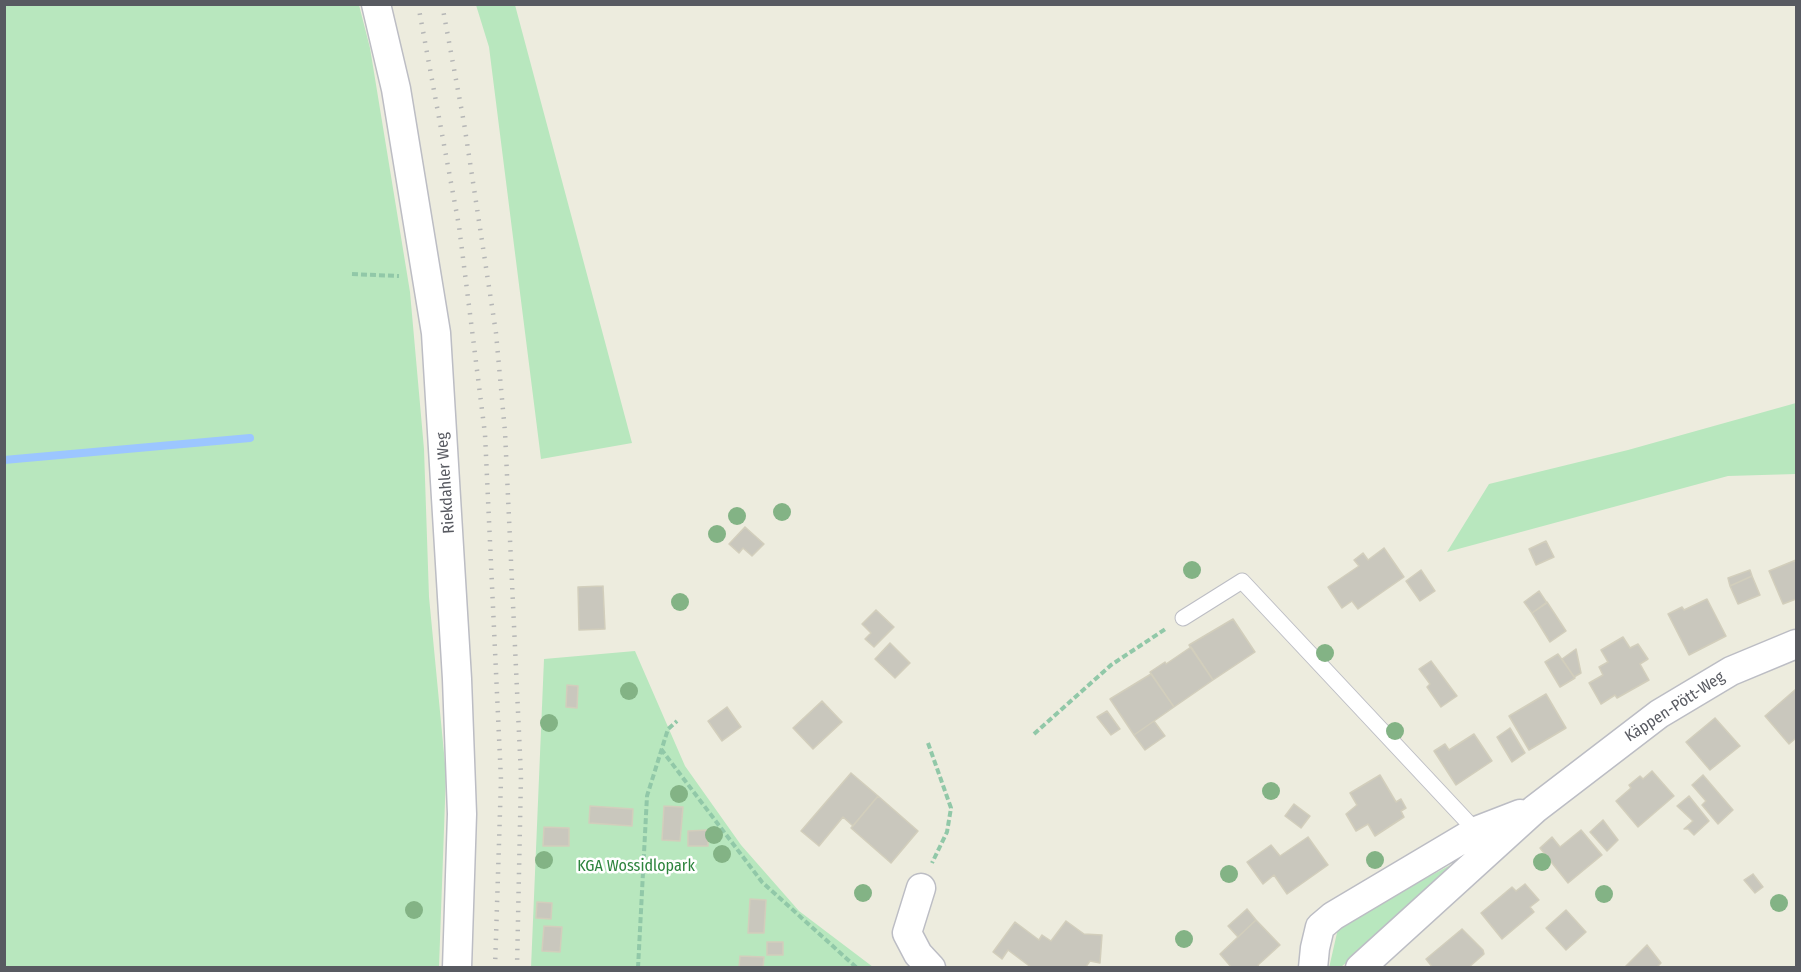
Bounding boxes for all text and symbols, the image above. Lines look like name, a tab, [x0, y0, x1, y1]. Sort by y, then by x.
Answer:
street label: Riekdahler Weg	[433, 432, 459, 534]
street label: Käppen-Pött-Weg	[1622, 668, 1728, 746]
park label: KGA Wossidlopark	[577, 857, 695, 877]

